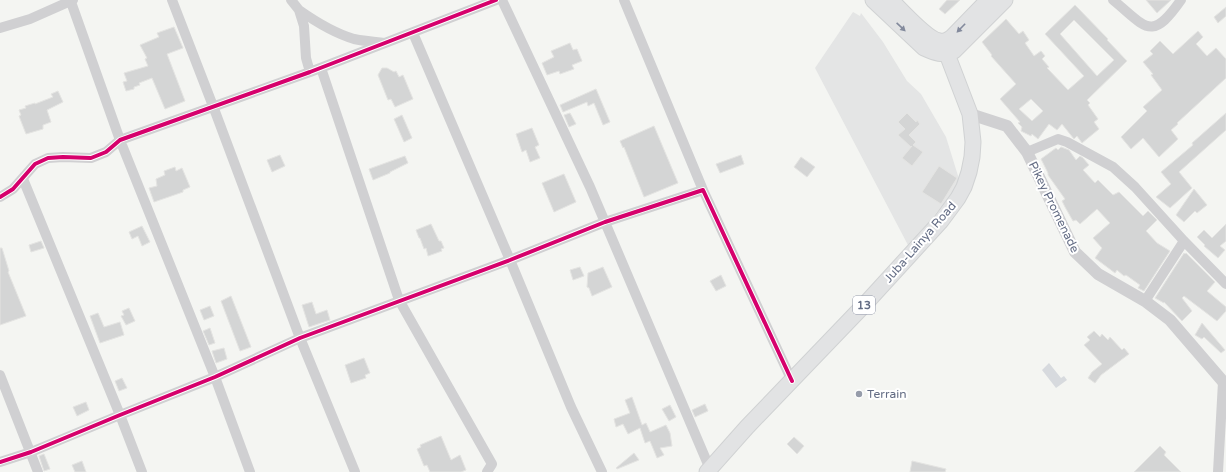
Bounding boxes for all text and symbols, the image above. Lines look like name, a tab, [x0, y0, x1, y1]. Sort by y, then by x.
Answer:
one-way arrow	[896, 22, 906, 31]
one-way arrow	[956, 23, 966, 33]
street label: Pikey Promenade	[1026, 159, 1082, 255]
street label: Juba-Lainya Road	[881, 199, 959, 285]
road number: 13	[853, 296, 875, 314]
place label: Terrain	[867, 387, 907, 401]
marker: Terrain	[854, 389, 864, 399]

